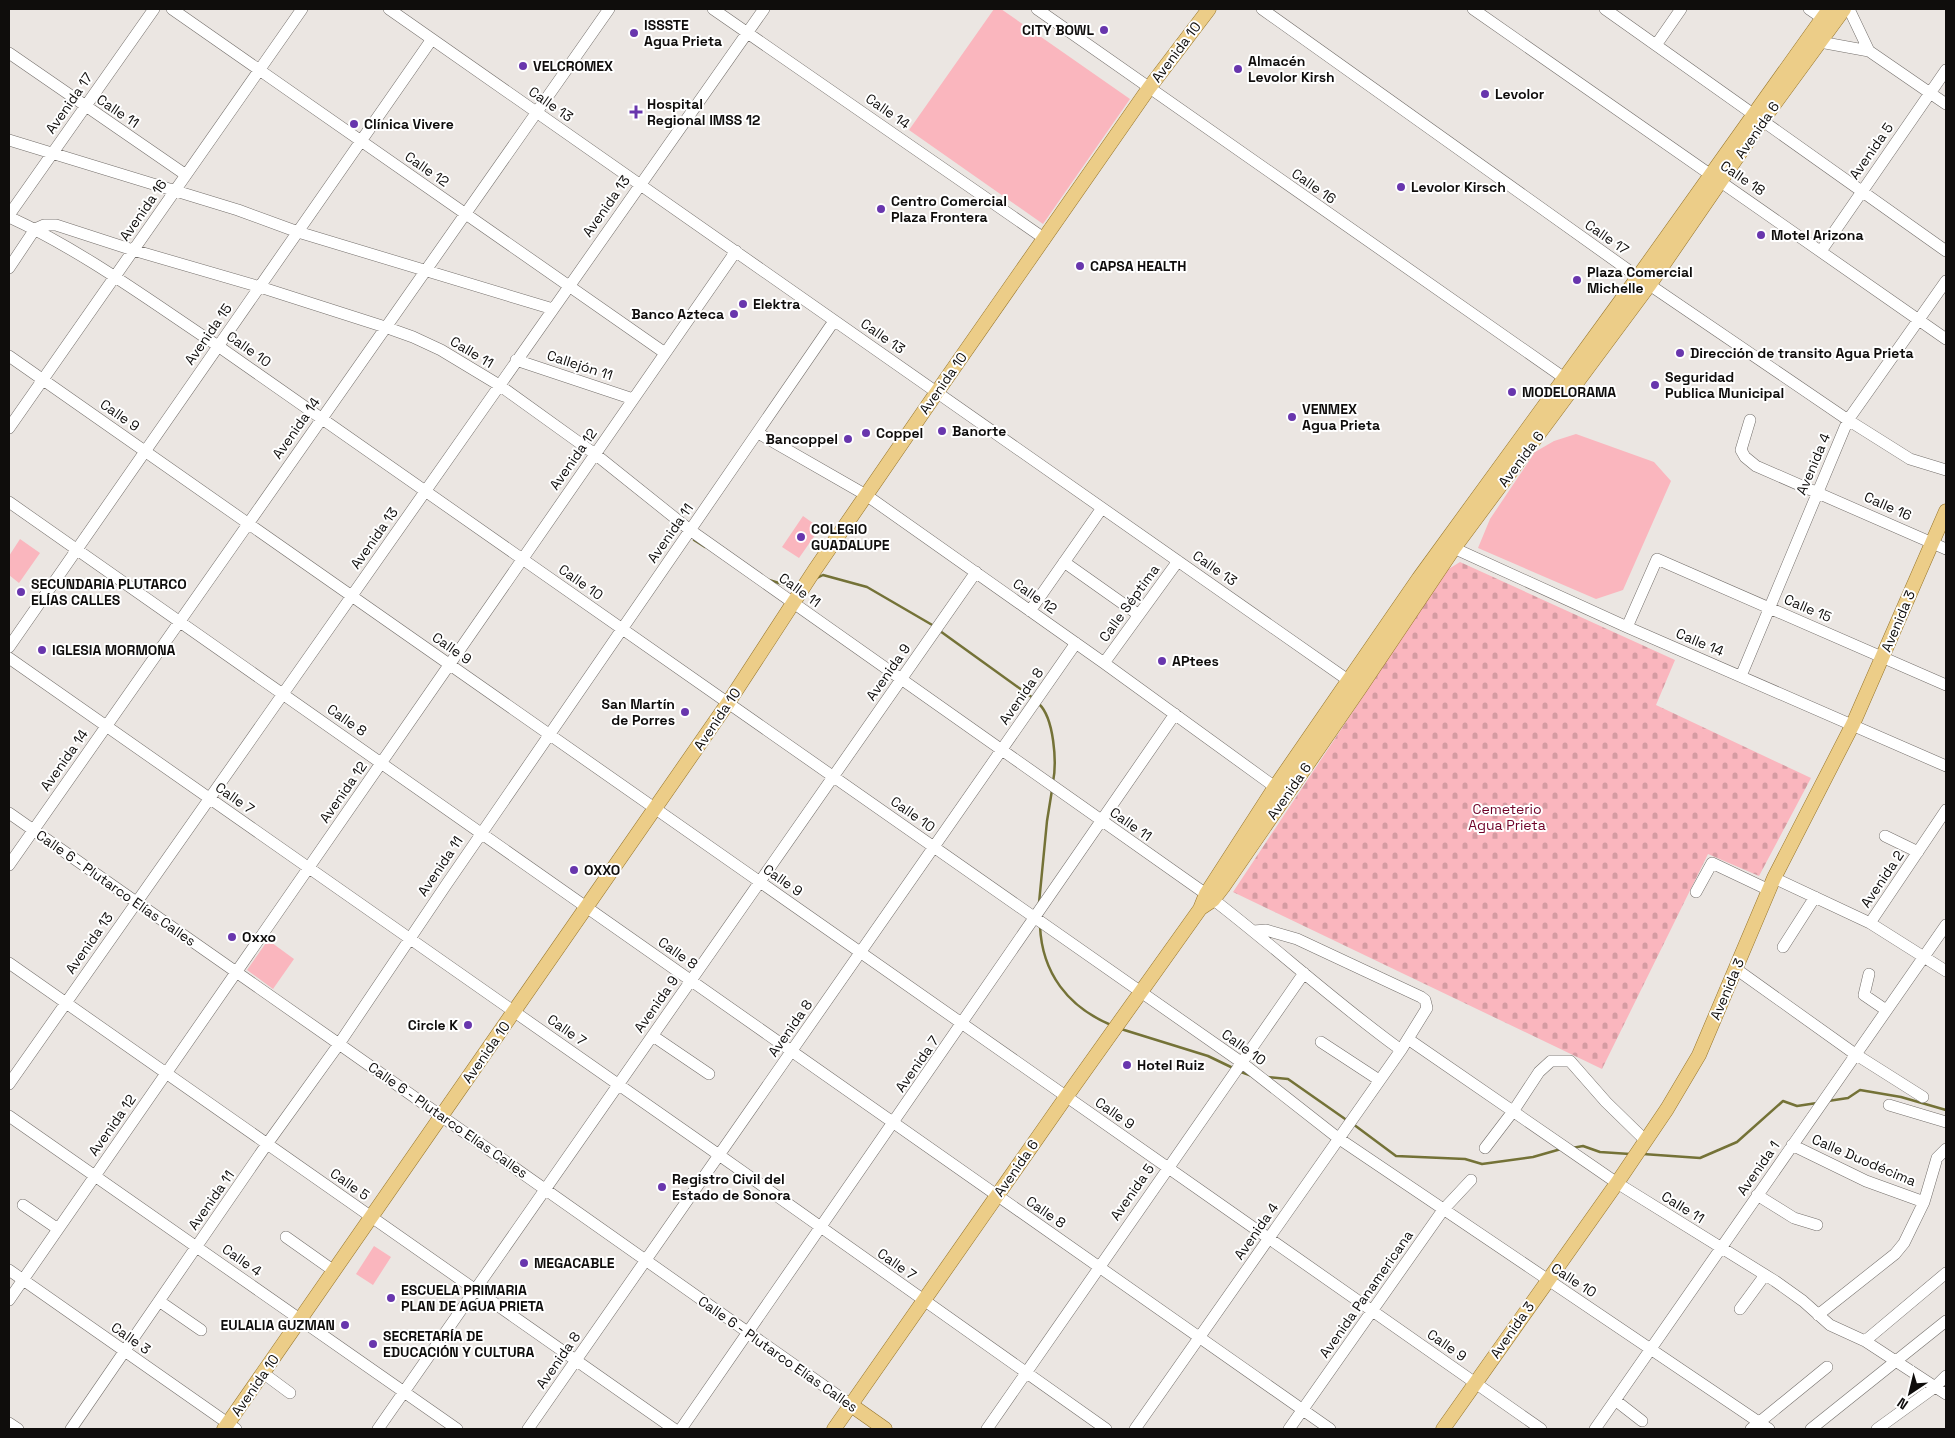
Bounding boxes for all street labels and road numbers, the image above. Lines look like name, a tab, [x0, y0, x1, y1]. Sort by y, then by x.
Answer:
street label: Avenida 10	[1147, 18, 1205, 86]
street label: Avenida 17	[41, 69, 97, 137]
street label: Calle 13	[525, 82, 577, 126]
street label: Calle 14	[862, 89, 914, 133]
street label: Calle 11	[93, 90, 143, 132]
street label: Avenida 6	[1731, 98, 1783, 162]
street label: Avenida 5	[1845, 119, 1897, 183]
street label: Calle 12	[401, 147, 453, 191]
street label: Calle 18	[1717, 156, 1769, 200]
street label: Calle 16	[1288, 164, 1340, 208]
street label: Avenida 13	[578, 172, 634, 240]
street label: Avenida 16	[115, 176, 171, 244]
street label: Calle 17	[1582, 215, 1633, 259]
street label: Avenida 15	[180, 300, 236, 368]
street label: Calle 13	[857, 314, 909, 358]
street label: Calle 10	[223, 327, 275, 371]
street label: Calle 11	[447, 332, 497, 372]
street label: Callejón 11	[545, 346, 615, 384]
street label: Avenida 10	[915, 348, 971, 417]
street label: Avenida 14	[268, 393, 324, 462]
street label: Calle 9	[97, 395, 143, 435]
street label: Avenida 12	[545, 425, 601, 493]
street label: Avenida 6	[1494, 427, 1548, 491]
street label: Avenida 4	[1792, 430, 1834, 498]
street label: Calle 16	[1861, 488, 1915, 524]
street label: Avenida 11	[643, 500, 697, 566]
street label: Avenida 13	[346, 504, 402, 572]
street label: Calle 13	[1189, 546, 1241, 590]
street label: Calle 10	[555, 560, 607, 604]
street label: Calle Séptima	[1095, 561, 1163, 645]
street label: Calle 11	[775, 569, 825, 611]
street label: Calle 12	[1009, 574, 1061, 618]
street label: Avenida 3	[1877, 587, 1919, 655]
street label: Calle 15	[1781, 590, 1835, 626]
street label: Calle 14	[1673, 624, 1727, 660]
street label: Calle 9	[429, 628, 475, 668]
street label: Avenida 9	[862, 640, 914, 704]
street label: Avenida 8	[995, 664, 1047, 728]
street label: Avenida 10	[690, 684, 744, 754]
street label: Calle 8	[324, 700, 371, 740]
street label: Avenida 14	[36, 725, 92, 794]
street label: Avenida 12	[315, 758, 371, 826]
street label: Avenida 6	[1263, 759, 1315, 823]
street label: Calle 7	[212, 778, 258, 818]
street label: Calle 10	[887, 792, 939, 836]
street label: Calle 11	[1106, 803, 1156, 845]
street label: Calle 6 - Plutarco Elías Calles	[33, 826, 199, 950]
street label: Avenida 11	[413, 833, 467, 899]
street label: Avenida 2	[1856, 847, 1908, 911]
street label: Calle 9	[760, 860, 806, 900]
street label: Avenida 13	[61, 909, 117, 977]
street label: Calle 8	[655, 933, 702, 973]
street label: Avenida 3	[1706, 955, 1748, 1023]
street label: Avenida 9	[630, 972, 682, 1036]
street label: Avenida 8	[764, 996, 816, 1060]
street label: Calle 7	[544, 1010, 590, 1050]
street label: Avenida 10	[458, 1017, 514, 1086]
street label: Calle 10	[1218, 1025, 1270, 1069]
street label: Avenida 7	[891, 1032, 943, 1096]
street label: Calle 6 - Plutarco Elías Calles	[365, 1058, 531, 1182]
street label: Avenida 12	[84, 1091, 140, 1159]
street label: Calle 9	[1092, 1093, 1138, 1133]
street label: Calle Duodécima	[1809, 1130, 1919, 1190]
street label: Avenida 6	[990, 1136, 1042, 1200]
street label: Avenida 1	[1733, 1137, 1783, 1199]
street label: Avenida 5	[1106, 1160, 1158, 1224]
street label: Calle 5	[327, 1164, 373, 1204]
street label: Avenida 11	[184, 1167, 238, 1233]
street label: Calle 11	[1658, 1187, 1708, 1227]
street label: Calle 8	[1023, 1192, 1070, 1232]
street label: Avenida 4	[1230, 1199, 1282, 1263]
street label: Avenida Panamericana	[1315, 1227, 1417, 1361]
street label: Calle 4	[219, 1240, 266, 1280]
street label: Calle 7	[874, 1244, 920, 1284]
street label: Calle 10	[1548, 1259, 1600, 1301]
street label: Calle 6 - Plutarco Elías Calles	[695, 1292, 861, 1416]
street label: Avenida 3	[1486, 1298, 1538, 1362]
street label: Calle 3	[108, 1318, 154, 1358]
street label: Calle 9	[1424, 1325, 1470, 1365]
street label: Avenida 8	[532, 1328, 584, 1392]
street label: Avenida 10	[227, 1350, 283, 1419]

